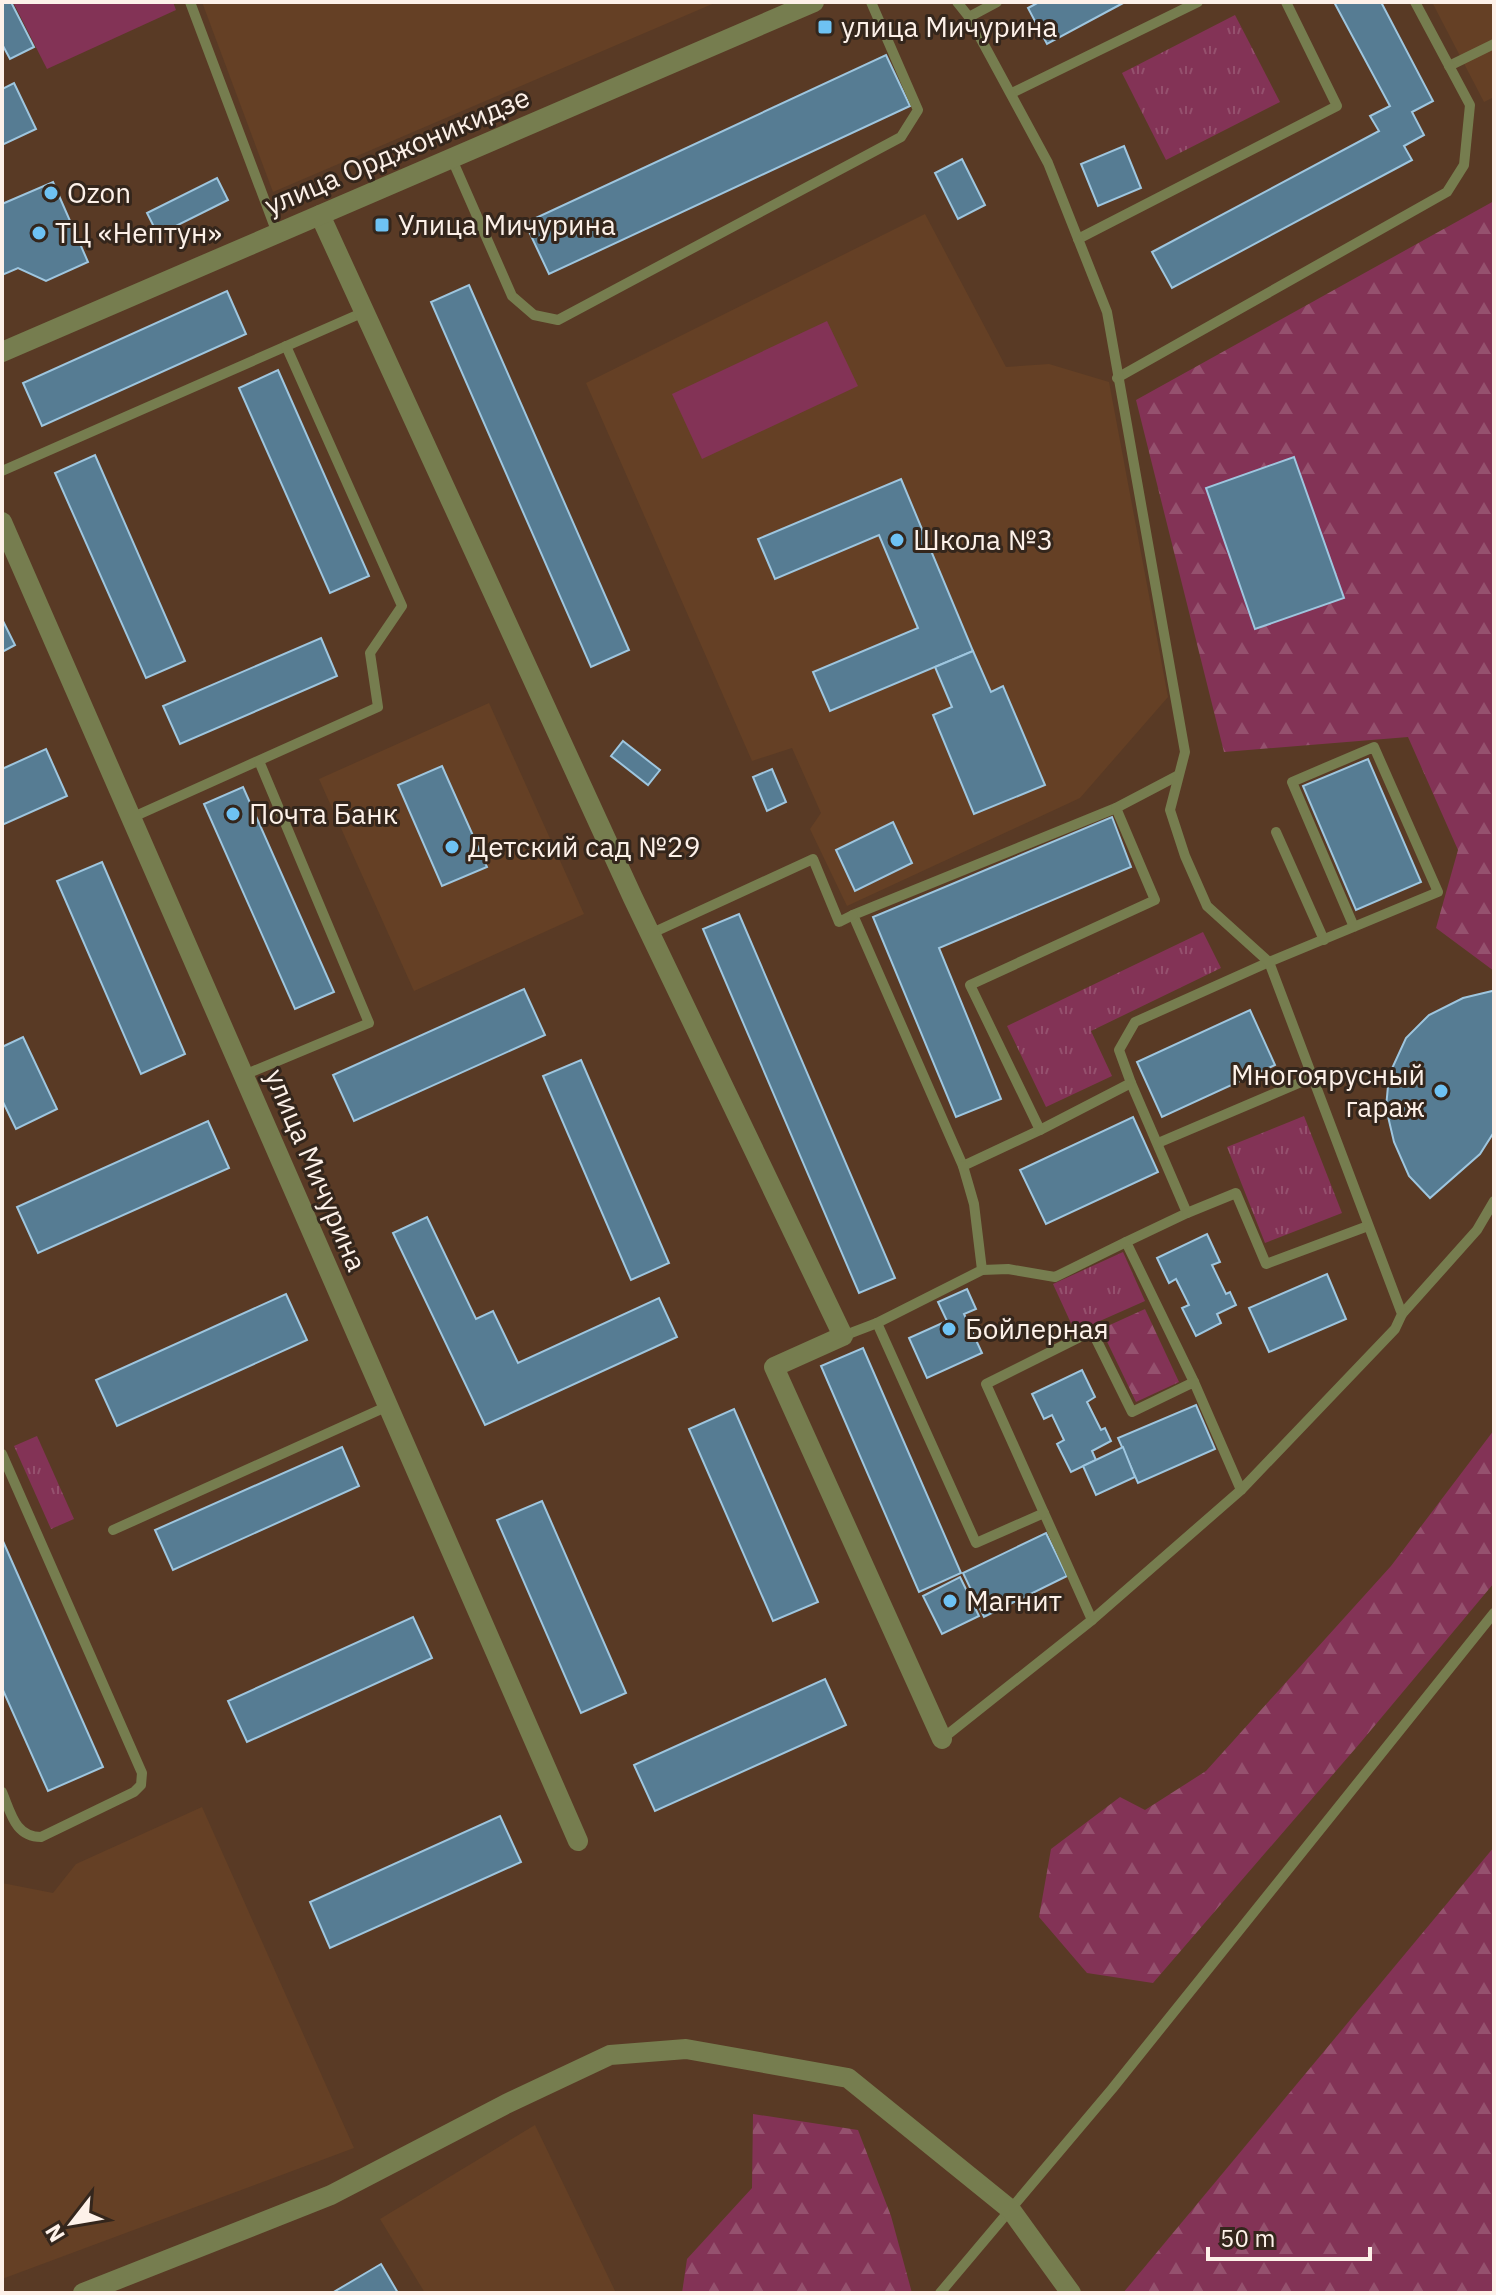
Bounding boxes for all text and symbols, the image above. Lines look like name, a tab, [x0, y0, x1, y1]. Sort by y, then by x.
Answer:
place label: улица Мичурина	[841, 8, 1058, 45]
marker: улица Мичурина	[816, 18, 834, 36]
street label: улица Орджоникидзе	[259, 78, 535, 223]
place label: Ozon	[67, 174, 131, 211]
marker: Ozon	[42, 184, 60, 202]
place label: Улица Мичурина	[398, 206, 616, 243]
place label: ТЦ «Нептун»	[55, 214, 222, 251]
marker: Улица Мичурина	[373, 216, 391, 234]
marker: ТЦ «Нептун»	[30, 224, 48, 242]
place label: Школа №3	[913, 521, 1053, 558]
marker: Школа №3	[888, 531, 906, 549]
place label: Почта Банк	[249, 795, 398, 832]
marker: Почта Банк	[224, 805, 242, 823]
place label: Детский сад №29	[468, 828, 700, 865]
marker: Детский сад №29	[443, 838, 461, 856]
place label: Многоярусный гараж	[1231, 1056, 1425, 1125]
street label: улица Мичурина	[257, 1063, 376, 1277]
marker: Многоярусный гараж	[1432, 1082, 1450, 1100]
place label: Бойлерная	[965, 1310, 1109, 1347]
marker: Бойлерная	[940, 1320, 958, 1338]
place label: Магнит	[966, 1582, 1062, 1619]
marker: Магнит	[941, 1592, 959, 1610]
north arrow	[32, 2183, 112, 2263]
scale bar	[1208, 2211, 1370, 2261]
text: N	[38, 2219, 71, 2248]
text: 50 m	[1220, 2222, 1275, 2254]

